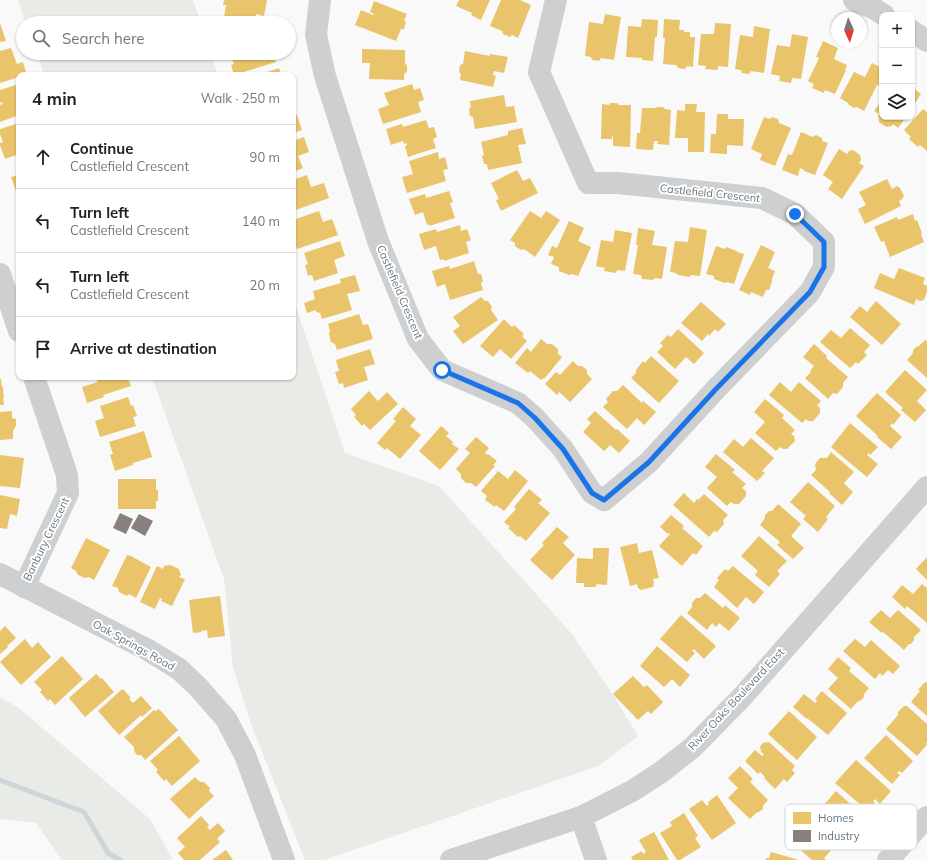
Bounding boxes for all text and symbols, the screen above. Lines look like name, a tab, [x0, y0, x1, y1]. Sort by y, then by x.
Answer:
north arrow	[831, 12, 867, 48]
map controls	[879, 12, 915, 120]
button: +	[879, 12, 915, 48]
search box	[16, 16, 296, 60]
icon: search	[30, 27, 52, 49]
text: Search here	[62, 29, 144, 48]
button: −	[879, 48, 915, 84]
button: layers	[879, 84, 915, 120]
text: 4 min	[32, 88, 77, 109]
text: Walk · 250 m	[201, 90, 280, 106]
text: Continue	[70, 139, 133, 158]
icon: ahead	[32, 146, 54, 168]
text: 90 m	[250, 149, 280, 165]
text: Castlefield Crescent	[70, 158, 189, 174]
street label: Castlefield Crescent	[659, 181, 761, 205]
text: Turn left	[70, 203, 129, 222]
route end	[786, 205, 804, 223]
icon: left	[32, 210, 54, 232]
text: 140 m	[242, 213, 280, 229]
text: Castlefield Crescent	[70, 222, 189, 238]
street label: Castlefield Crescent	[374, 243, 426, 341]
text: Turn left	[70, 267, 129, 286]
icon: left	[32, 274, 54, 296]
text: 20 m	[250, 277, 280, 293]
text: Castlefield Crescent	[70, 286, 189, 302]
icon: arrive	[32, 338, 54, 360]
text: Arrive at destination	[70, 339, 217, 358]
route start	[433, 361, 451, 379]
street label: Banbury Crescent	[20, 495, 72, 583]
street label: Oak Springs Road	[90, 617, 178, 673]
street label: River Oaks Boulevard East	[685, 645, 787, 753]
legend	[785, 804, 917, 850]
text: Homes	[818, 811, 854, 825]
text: Industry	[818, 829, 860, 843]

